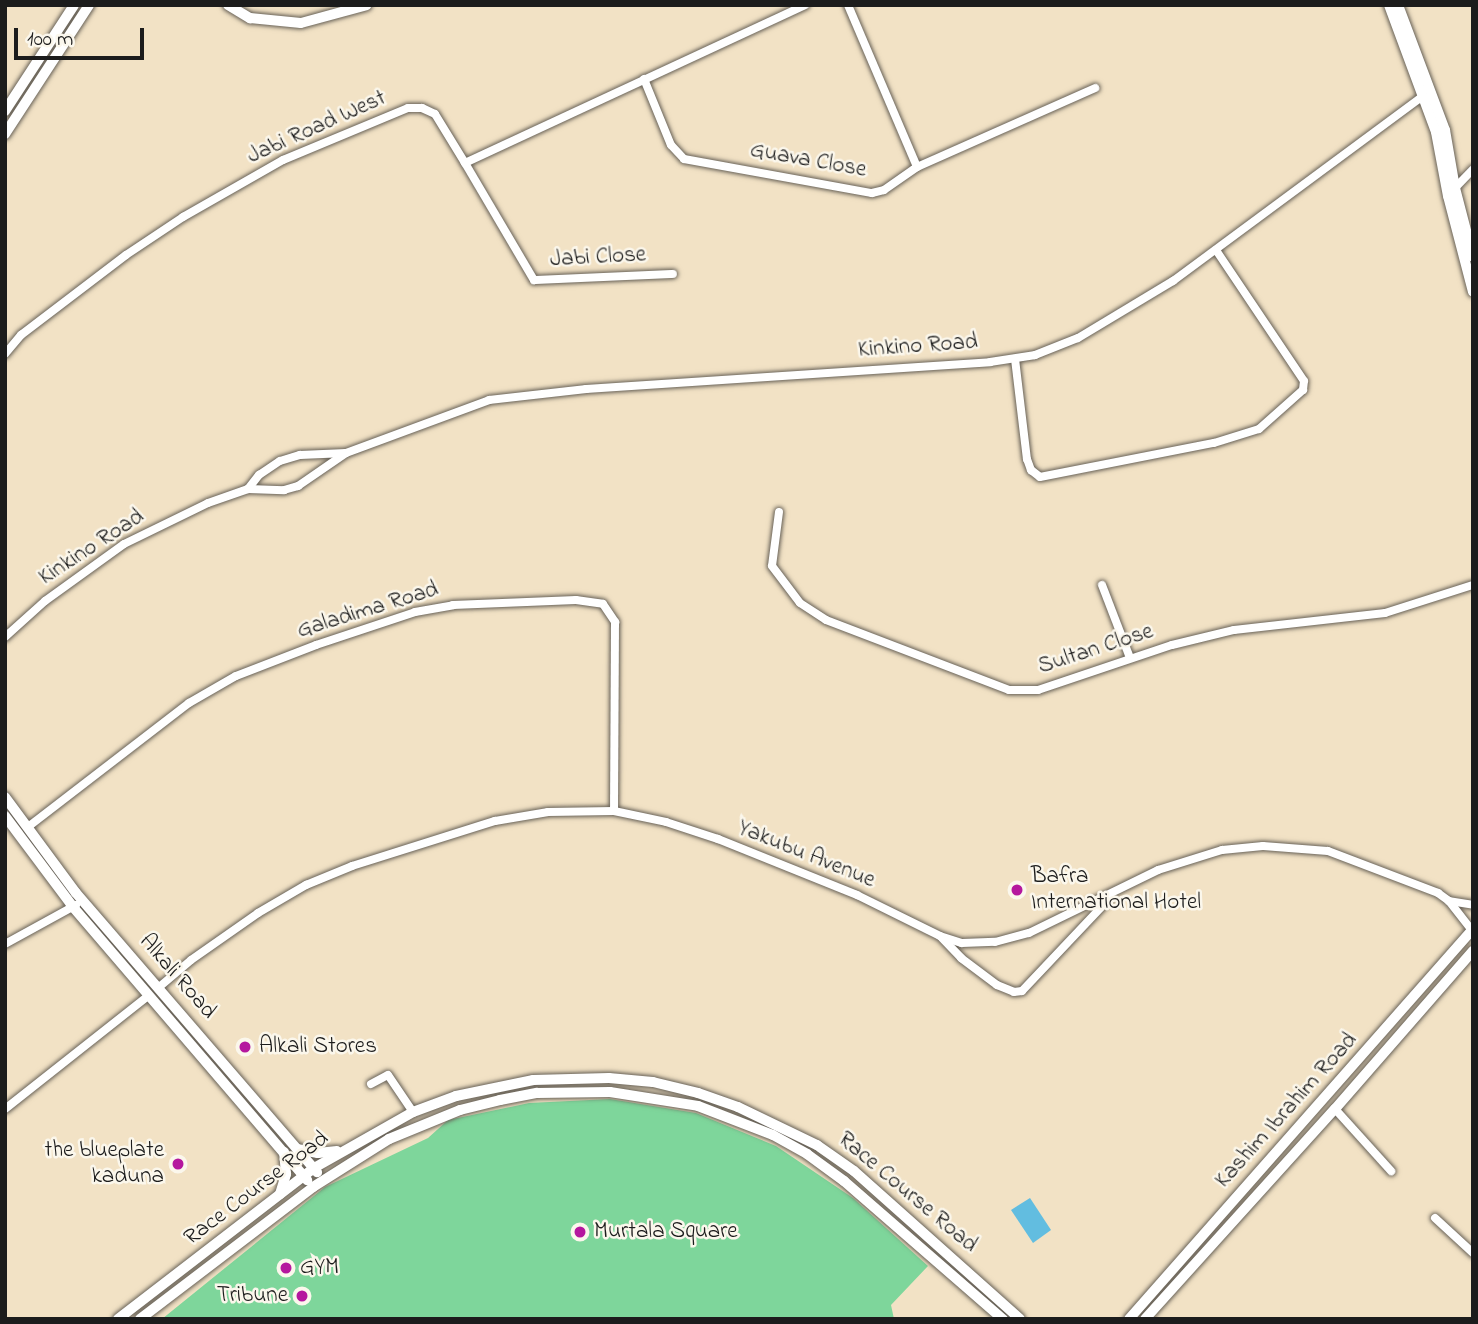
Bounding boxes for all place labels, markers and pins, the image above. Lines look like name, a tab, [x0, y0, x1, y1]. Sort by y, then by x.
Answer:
place label: Bafra International Hotel	[1031, 863, 1201, 917]
marker: Bafra International Hotel	[1009, 882, 1025, 898]
place label: Alkali Stores	[259, 1033, 377, 1061]
marker: Alkali Stores	[237, 1039, 253, 1055]
place label: the blueplate kaduna	[44, 1137, 164, 1191]
marker: the blueplate kaduna	[170, 1156, 186, 1172]
place label: Murtala Square	[594, 1218, 738, 1246]
marker: Murtala Square	[572, 1224, 588, 1240]
place label: GYM	[300, 1254, 339, 1282]
marker: GYM	[278, 1260, 294, 1276]
place label: Tribune	[217, 1282, 288, 1310]
marker: Tribune	[294, 1288, 310, 1304]

